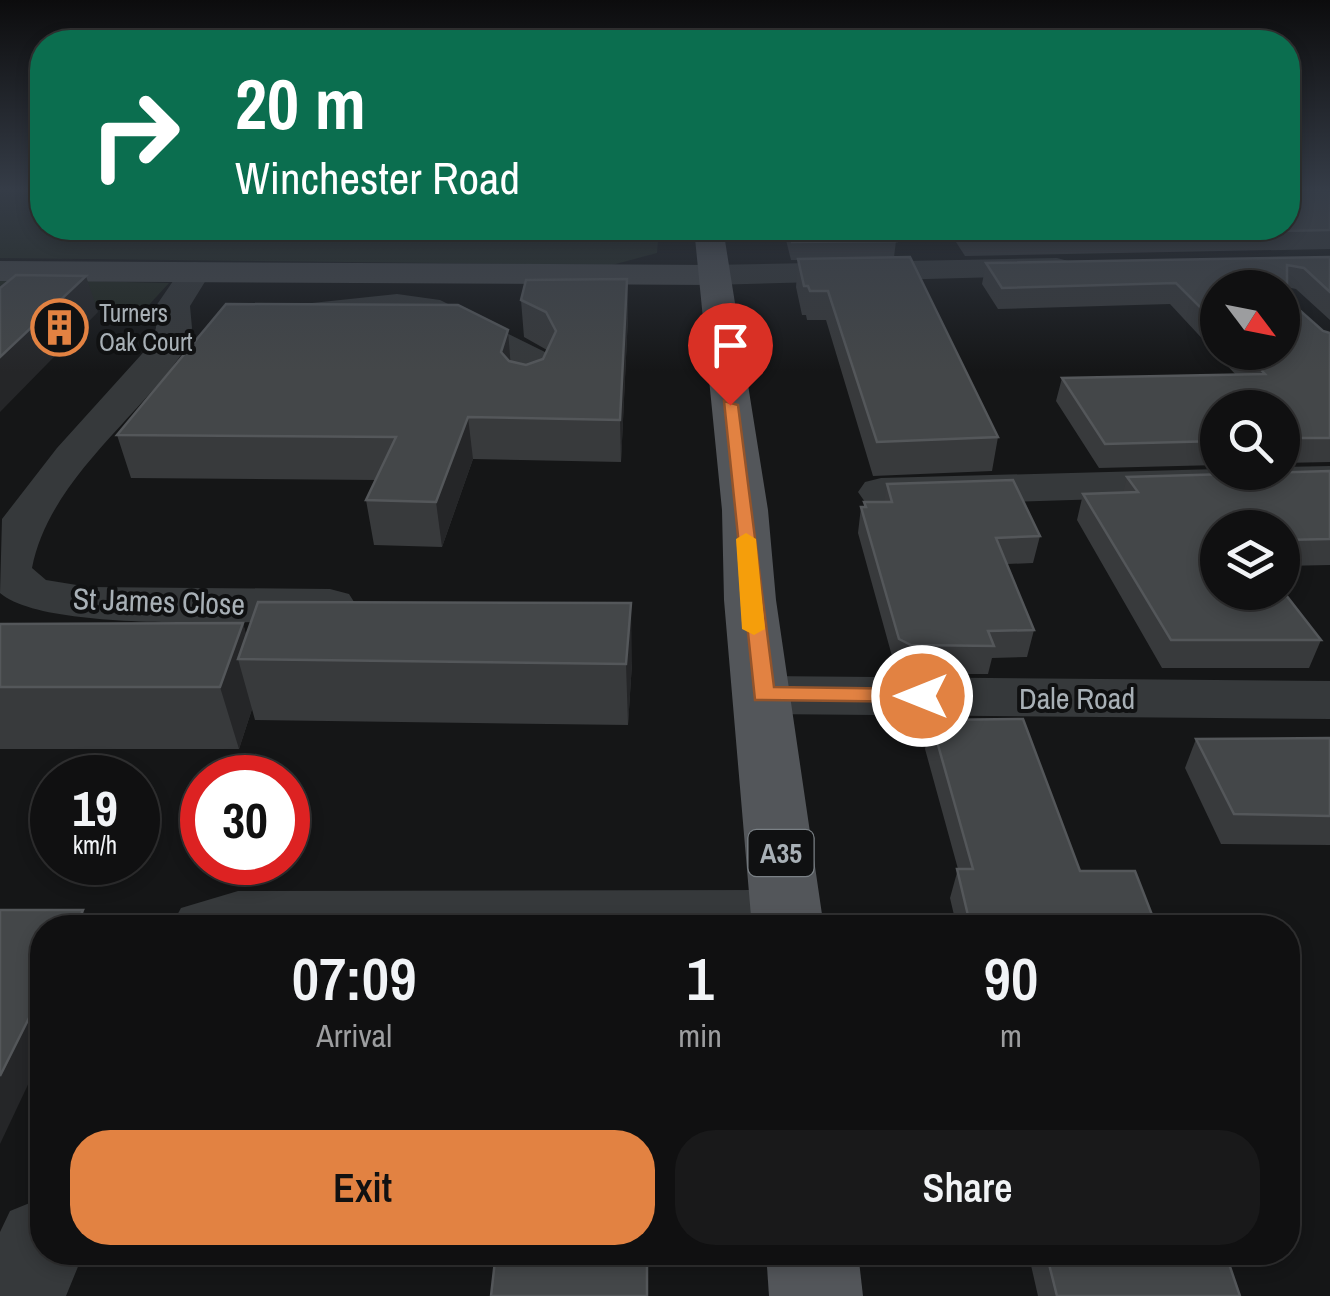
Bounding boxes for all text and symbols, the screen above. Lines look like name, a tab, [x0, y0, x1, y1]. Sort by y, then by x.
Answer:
text: 20 m	[235, 57, 366, 151]
icon: right	[70, 70, 200, 200]
text: Winchester Road	[235, 147, 520, 208]
north arrow	[1200, 270, 1300, 370]
map controls	[1200, 270, 1300, 610]
place label: Turners Oak Court	[99, 296, 193, 359]
building icon: Turners Oak Court	[30, 297, 90, 357]
pin	[688, 303, 773, 406]
icon: arrive	[703, 318, 758, 373]
button: search	[1200, 390, 1300, 490]
button: layers	[1200, 510, 1300, 610]
street label: St James Close	[72, 578, 246, 624]
position arrow	[870, 644, 974, 748]
street label: Dale Road	[1019, 678, 1135, 718]
speed limit sign: 30	[180, 755, 310, 885]
text: 19	[72, 774, 118, 842]
text: km/h	[73, 828, 117, 862]
road number: A35	[748, 830, 814, 876]
text: 07:09	[292, 938, 417, 1019]
text: 1	[686, 938, 714, 1019]
text: 90	[984, 938, 1038, 1019]
text: Arrival	[316, 1014, 392, 1057]
text: min	[678, 1014, 722, 1057]
text: m	[1000, 1014, 1022, 1057]
button: Exit	[70, 1130, 655, 1245]
button: Share	[675, 1130, 1260, 1245]

